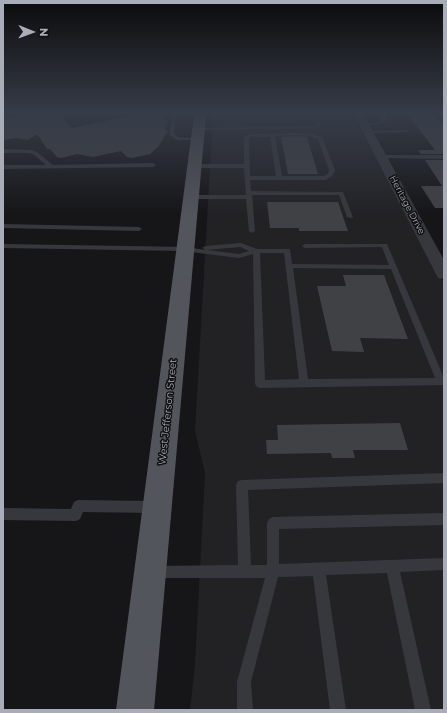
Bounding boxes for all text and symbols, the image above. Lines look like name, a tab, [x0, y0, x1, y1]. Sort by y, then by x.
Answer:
north arrow	[12, 12, 52, 52]
text: N	[37, 28, 51, 37]
street label: Heritage Drive	[387, 174, 427, 236]
street label: West Jefferson Street	[156, 358, 180, 466]

